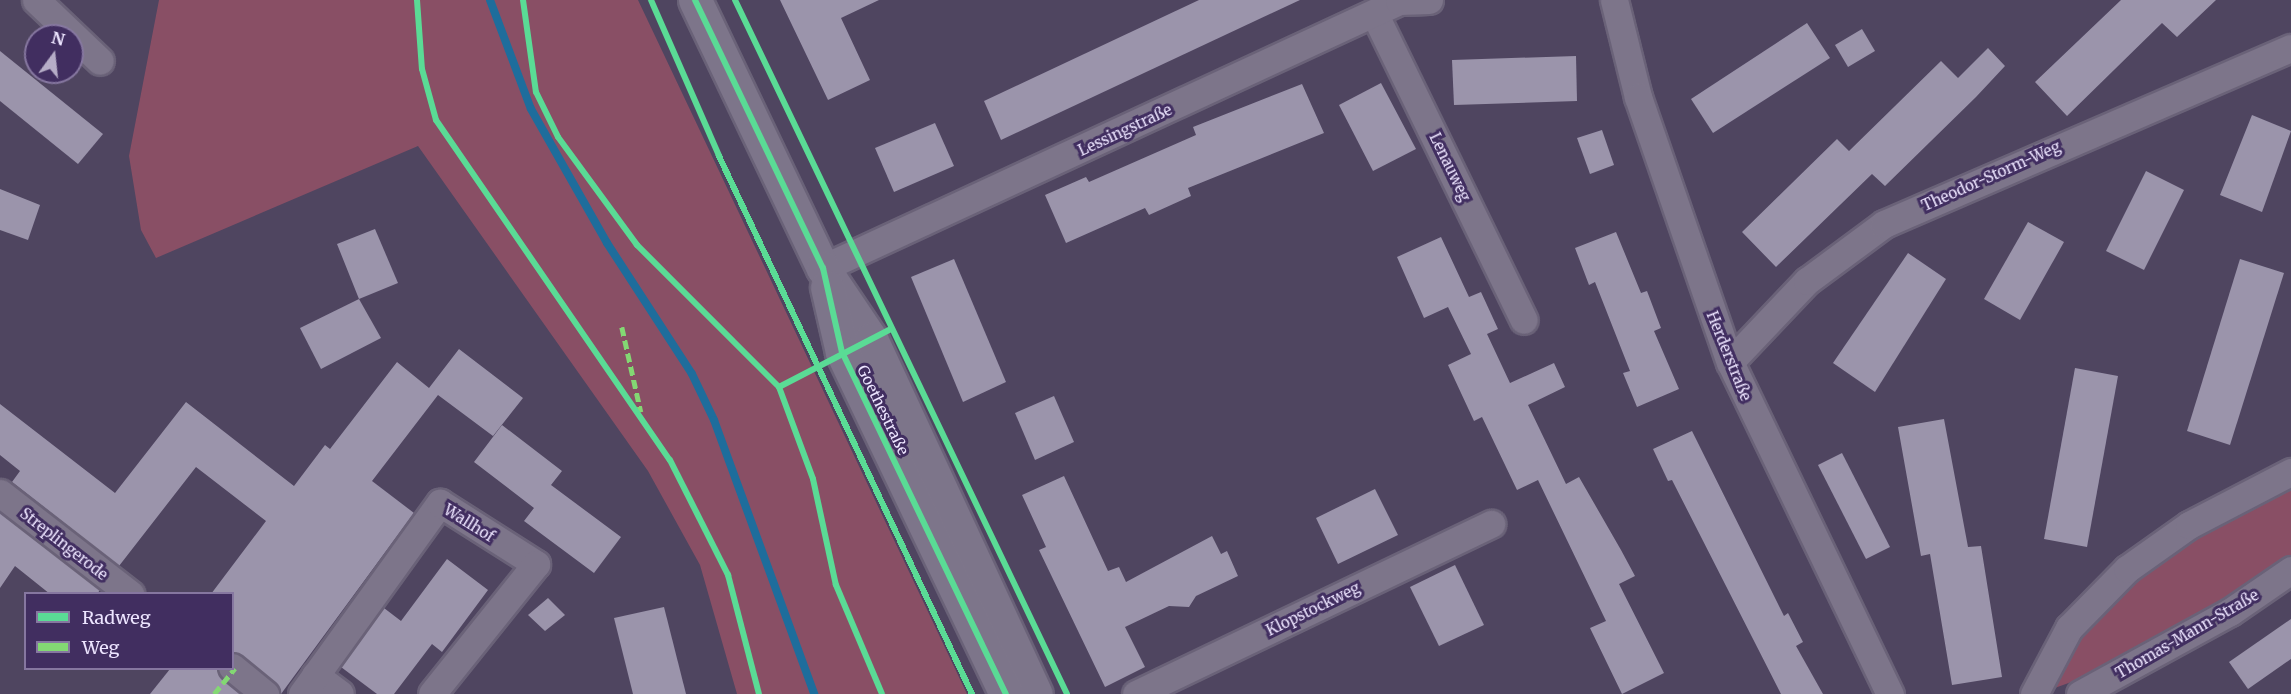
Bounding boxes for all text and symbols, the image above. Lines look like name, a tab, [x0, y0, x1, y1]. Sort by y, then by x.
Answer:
north arrow	[24, 24, 84, 84]
text: N	[49, 27, 67, 50]
street label: Lessingstraße	[1075, 100, 1175, 160]
street label: Lenauweg	[1426, 130, 1474, 204]
street label: Theodor-Storm-Weg	[1919, 137, 2063, 215]
street label: Herderstraße	[1703, 308, 1755, 404]
street label: Goethestraße	[854, 362, 912, 458]
street label: Wallhof	[441, 501, 497, 545]
street label: Streplingerode	[17, 504, 111, 584]
street label: Klopstockweg	[1263, 579, 1363, 639]
street label: Thomas-Mann-Straße	[2112, 586, 2262, 682]
legend	[24, 592, 234, 670]
text: Radweg	[82, 606, 151, 629]
text: Weg	[82, 636, 119, 659]

